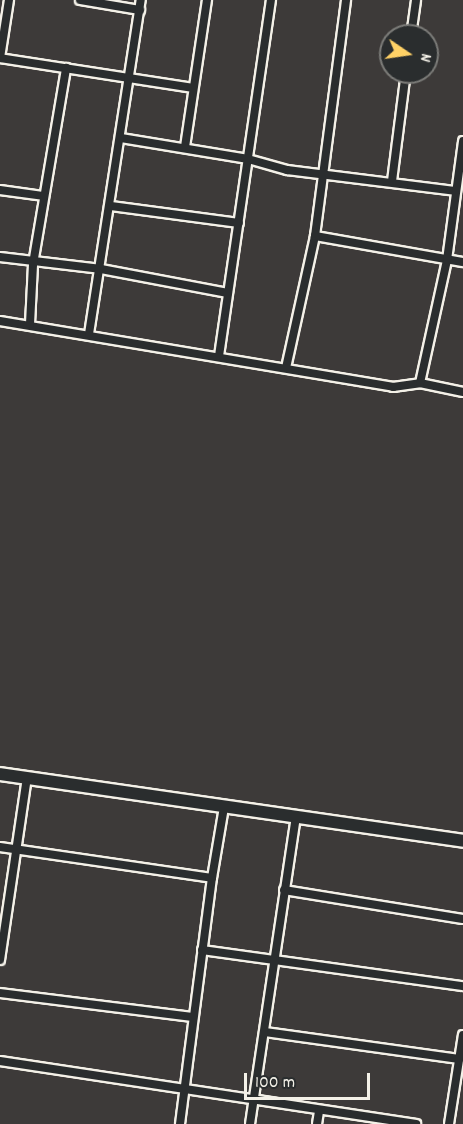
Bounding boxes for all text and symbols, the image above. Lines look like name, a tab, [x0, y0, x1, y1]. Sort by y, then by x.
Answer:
north arrow	[379, 24, 439, 84]
text: N	[413, 51, 437, 64]
scale bar	[247, 1061, 373, 1099]
text: 100 m	[255, 1071, 295, 1096]

